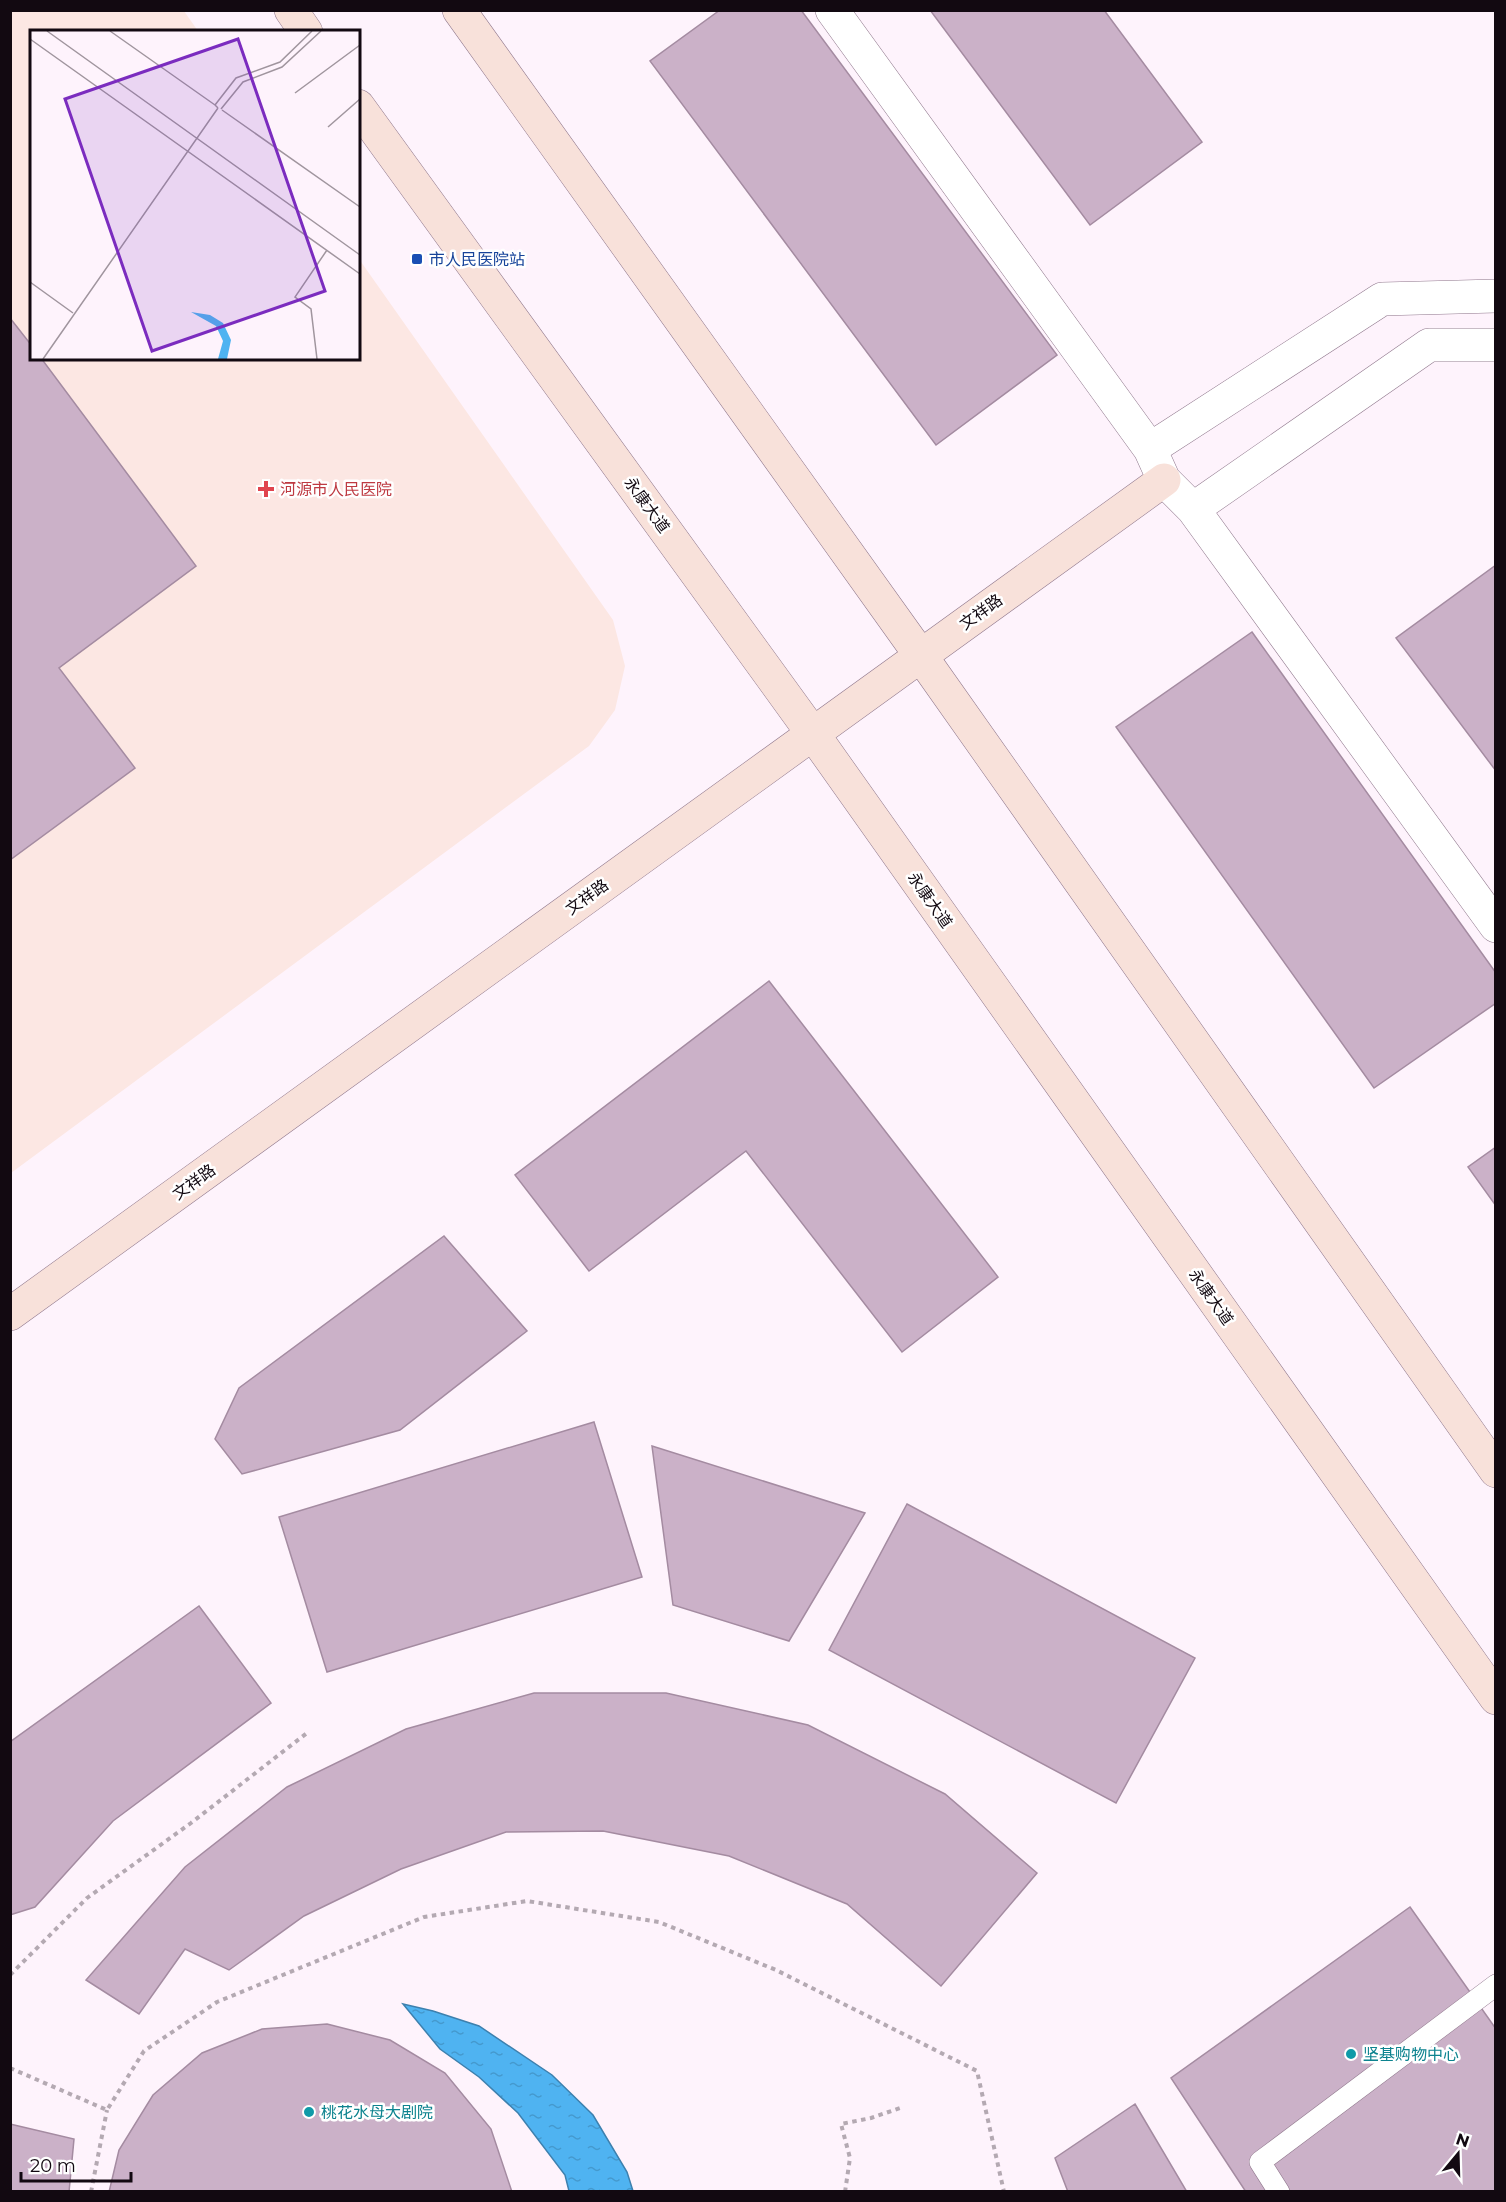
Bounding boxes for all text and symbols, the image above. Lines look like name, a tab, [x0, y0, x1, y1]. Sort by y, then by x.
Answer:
inset map	[30, 30, 360, 360]
place label: 市人民医院站	[429, 250, 525, 269]
marker: 市人民医院站	[410, 252, 424, 266]
street label: 永康大道	[621, 474, 673, 536]
marker: 河源市人民医院	[257, 480, 275, 498]
place label: 河源市人民医院	[280, 480, 392, 499]
street label: 文祥路	[956, 590, 1006, 634]
street label: 永康大道	[904, 868, 956, 932]
street label: 文祥路	[562, 875, 612, 919]
street label: 文祥路	[169, 1160, 219, 1204]
street label: 永康大道	[1185, 1265, 1237, 1329]
place label: 坚基购物中心	[1363, 2045, 1459, 2064]
marker: 坚基购物中心	[1344, 2047, 1358, 2061]
place label: 桃花水母大剧院	[321, 2103, 433, 2122]
marker: 桃花水母大剧院	[302, 2105, 316, 2119]
north arrow	[1428, 2124, 1488, 2184]
text: N	[1454, 2129, 1472, 2151]
scale bar	[21, 2145, 130, 2183]
text: 20 m	[30, 2155, 76, 2177]

